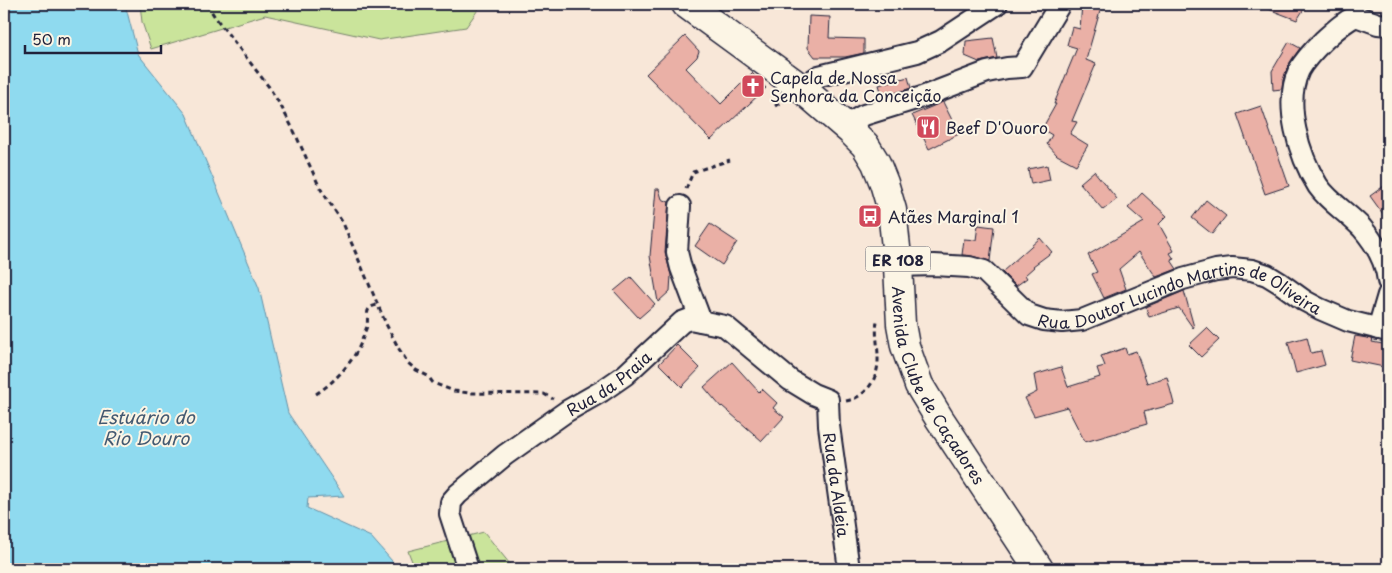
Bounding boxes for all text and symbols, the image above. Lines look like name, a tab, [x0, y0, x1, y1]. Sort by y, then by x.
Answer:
scale bar	[25, 22, 161, 54]
text: 50 m	[32, 27, 71, 50]
place label: Capela de Nossa Senhora da Conceição	[770, 65, 941, 107]
church icon: Capela de Nossa Senhora da Conceição	[740, 73, 766, 99]
restaurant icon: Beef D'Ouoro	[915, 114, 941, 140]
place label: Beef D'Ouoro	[946, 115, 1048, 139]
bus stop icon: Atães Marginal 1	[857, 203, 883, 229]
place label: Atães Marginal 1	[888, 204, 1019, 228]
road number: ER 108	[866, 246, 930, 272]
text: Rua Doutor Lucindo Martins de Oliveira	[1035, 256, 1326, 334]
street label: Avenida Clube de Caçadores	[887, 285, 991, 489]
street label: Rua Doutor Lucindo Martins de Oliveira	[1027, 304, 1333, 324]
street label: Rua da Praia	[562, 345, 656, 421]
water label: Estuário do Rio Douro	[97, 403, 196, 451]
street label: Rua da Aldeia	[818, 431, 856, 539]

